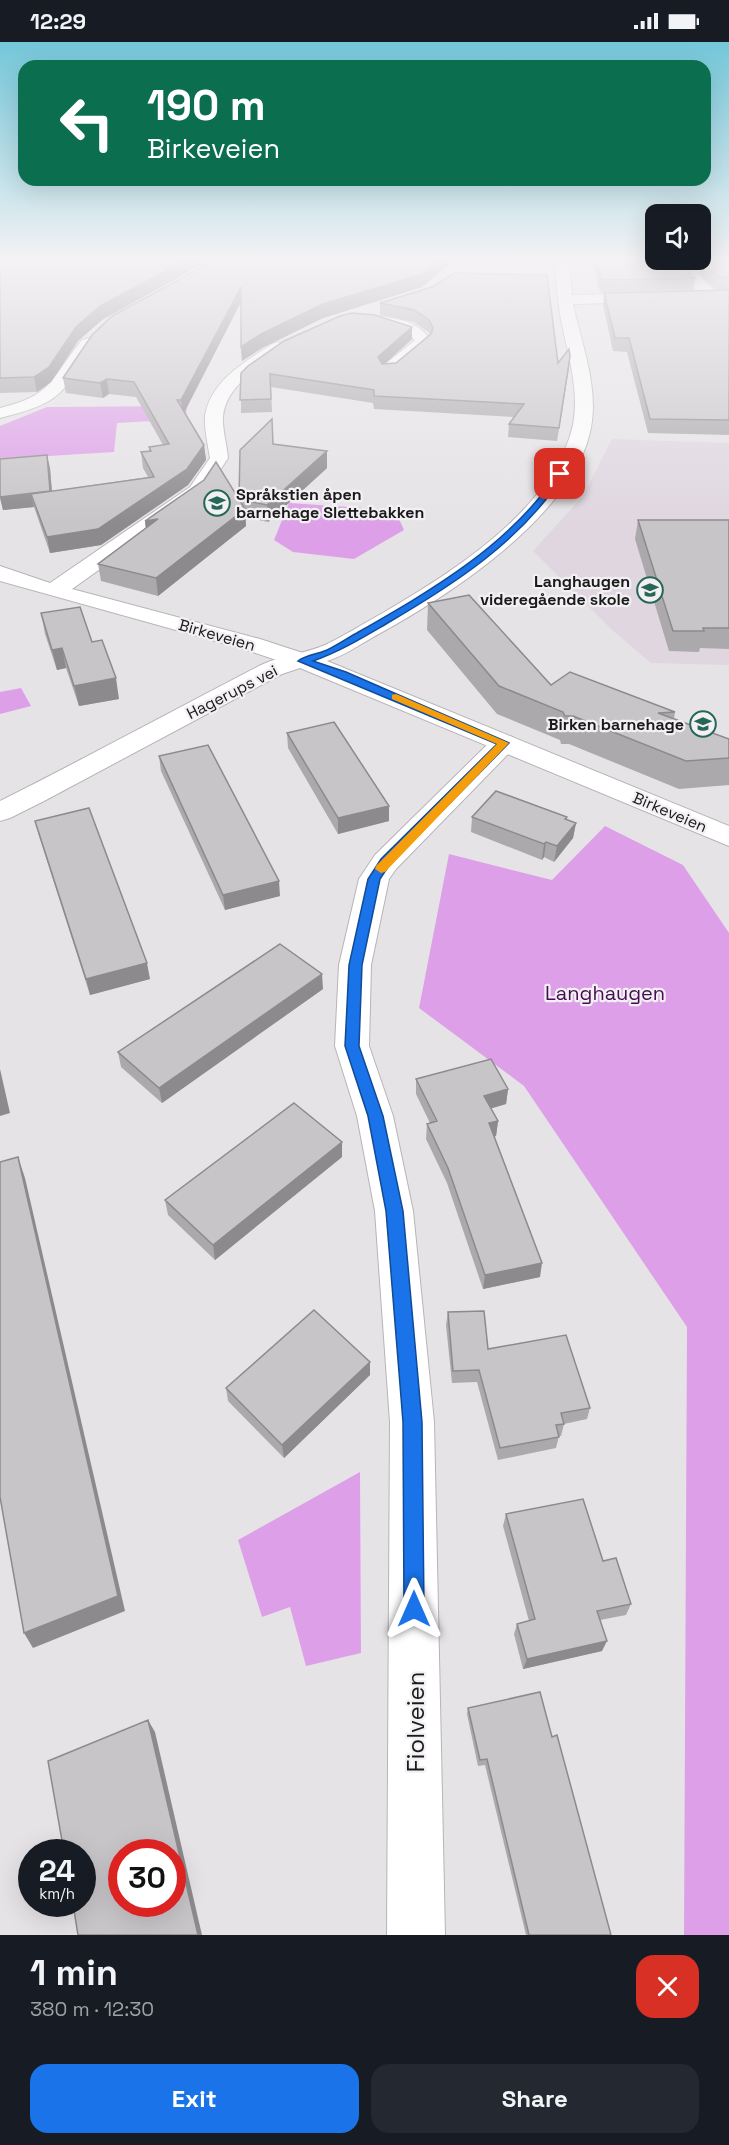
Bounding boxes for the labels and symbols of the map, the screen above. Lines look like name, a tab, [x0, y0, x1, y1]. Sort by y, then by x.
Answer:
pin	[534, 448, 585, 499]
place label: Språkstien åpen barnehage Slettebakken	[236, 484, 424, 523]
school or university icon: Språkstien åpen barnehage Slettebakken	[202, 488, 232, 518]
place label: Langhaugen videregående skole	[480, 571, 630, 610]
school or university icon: Langhaugen videregående skole	[635, 575, 665, 605]
street label: Birkeveien	[176, 614, 258, 656]
street label: Hagerups vei	[183, 660, 281, 724]
school or university icon: Birken barnehage	[688, 709, 718, 739]
place label: Birken barnehage	[548, 714, 684, 735]
street label: Birkeveien	[630, 787, 710, 837]
park label: Langhaugen	[545, 980, 665, 1006]
position arrow	[382, 1577, 446, 1641]
street label: Fiolveien	[400, 1671, 431, 1773]
speed limit sign: 30	[108, 1839, 186, 1917]

